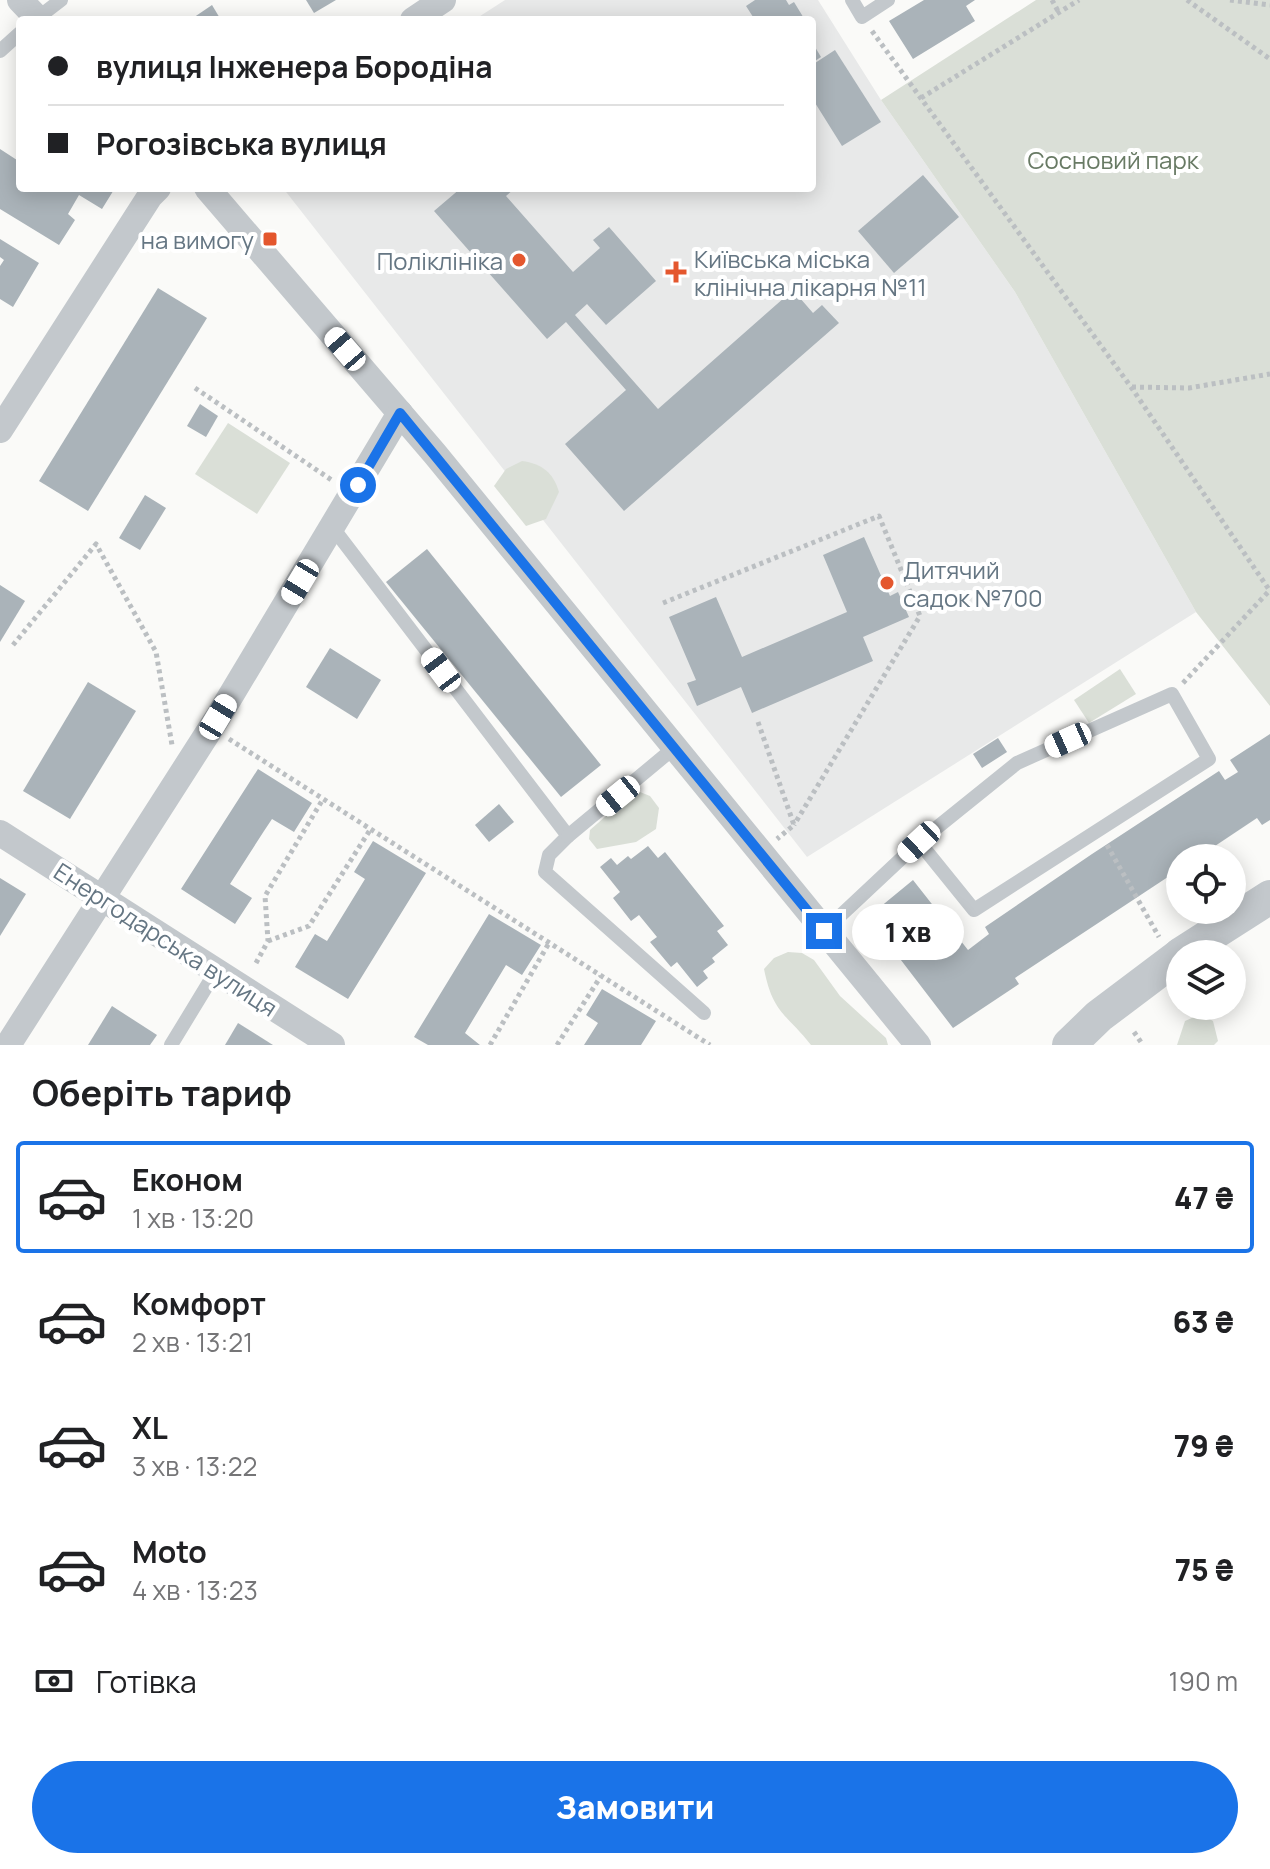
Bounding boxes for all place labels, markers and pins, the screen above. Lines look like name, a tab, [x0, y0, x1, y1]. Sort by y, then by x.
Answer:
place label: на вимогу	[141, 223, 254, 256]
marker: на вимогу	[261, 230, 279, 248]
place label: Київська міська клінічна лікарня №11	[694, 242, 927, 303]
place label: Поліклініка	[377, 244, 503, 277]
marker: Поліклініка	[510, 251, 528, 269]
marker: Київська міська клінічна лікарня №11	[665, 261, 687, 283]
place label: Дитячий садок №700	[903, 553, 1043, 614]
marker: Дитячий садок №700	[878, 574, 896, 592]

